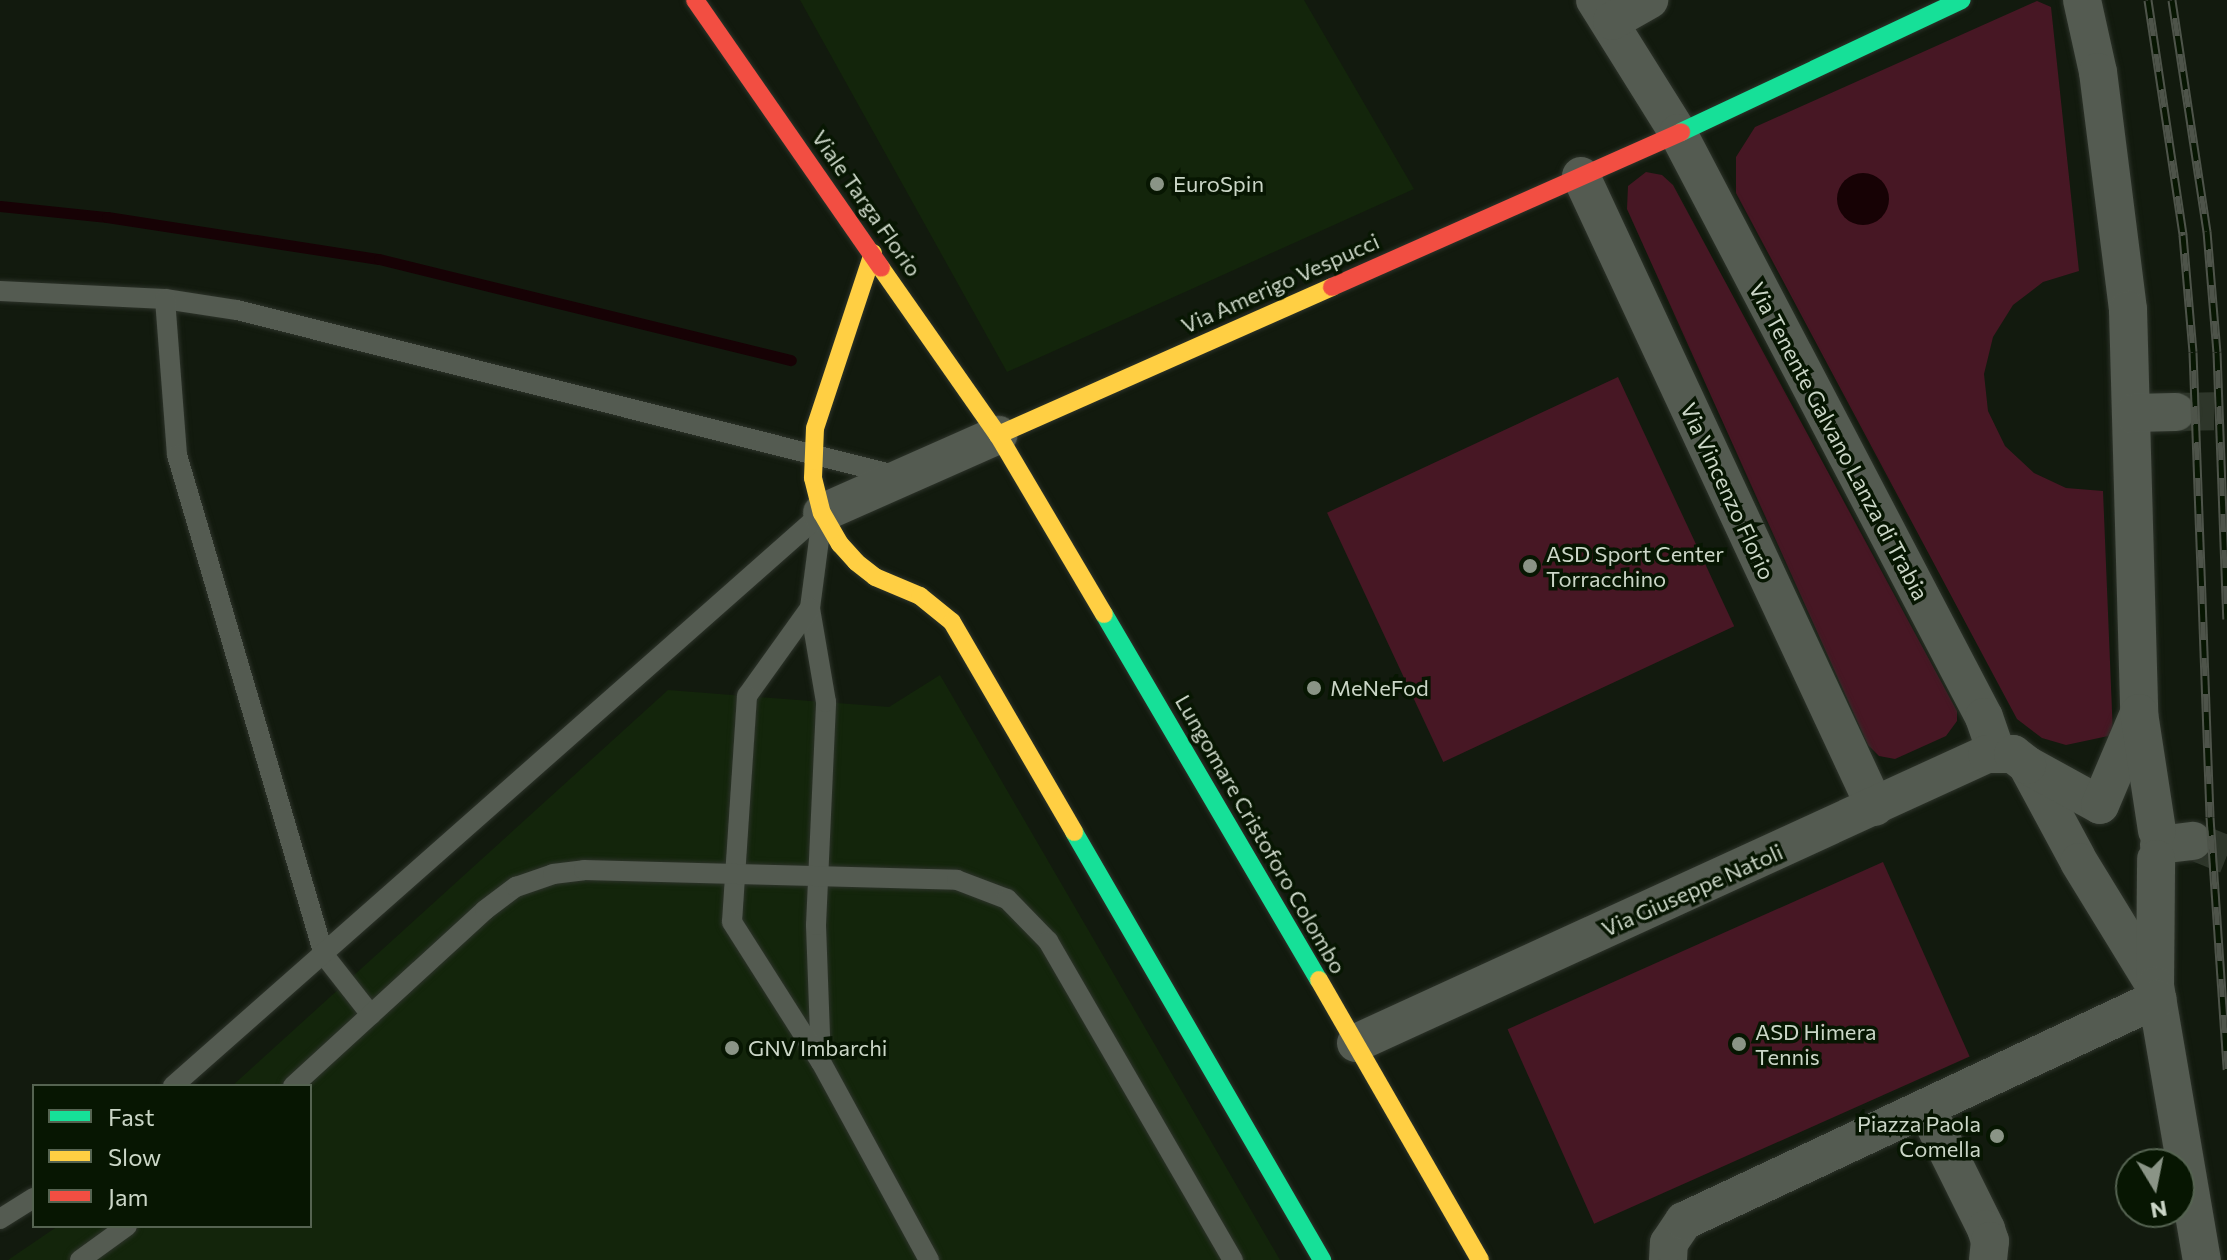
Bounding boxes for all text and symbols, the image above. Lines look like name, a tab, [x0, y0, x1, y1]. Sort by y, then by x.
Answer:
street label: Viale Targa Florio	[807, 125, 927, 281]
place label: EuroSpin	[1173, 171, 1264, 197]
marker: EuroSpin	[1148, 175, 1166, 193]
street label: Via Amerigo Vespucci	[1177, 227, 1383, 339]
street label: Via Tenente Galvano Lanza di Trabia	[1744, 278, 1934, 604]
street label: Via Vincenzo Florio	[1675, 398, 1781, 584]
place label: ASD Sport Center Torracchino	[1546, 540, 1724, 592]
marker: ASD Sport Center Torracchino	[1521, 557, 1539, 575]
place label: MeNeFod	[1330, 675, 1429, 701]
marker: MeNeFod	[1305, 679, 1323, 697]
street label: Lungomare Cristoforo Colombo	[1170, 690, 1352, 978]
street label: Via Giuseppe Natoli	[1597, 838, 1787, 942]
place label: ASD Himera Tennis	[1755, 1018, 1877, 1070]
place label: GNV Imbarchi	[748, 1035, 887, 1061]
marker: ASD Himera Tennis	[1730, 1035, 1748, 1053]
marker: GNV Imbarchi	[723, 1039, 741, 1057]
legend	[32, 1084, 312, 1228]
text: Fast	[108, 1102, 155, 1131]
place label: Piazza Paola Comella	[1857, 1110, 1981, 1162]
marker: Piazza Paola Comella	[1988, 1127, 2006, 1145]
text: Slow	[108, 1142, 161, 1171]
north arrow	[2115, 1148, 2195, 1228]
text: Jam	[108, 1182, 148, 1211]
text: N	[2148, 1195, 2169, 1225]

